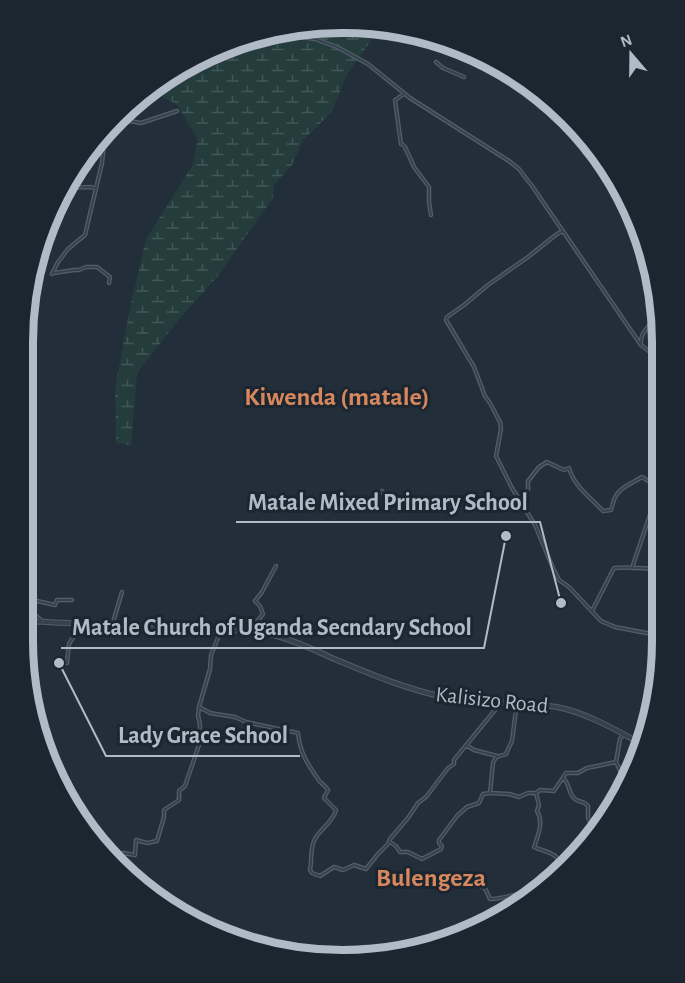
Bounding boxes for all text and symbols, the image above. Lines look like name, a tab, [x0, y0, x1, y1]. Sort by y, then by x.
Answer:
north arrow	[601, 24, 661, 84]
text: N	[618, 31, 634, 50]
district label: Kiwenda (matale)	[244, 384, 430, 410]
callout: Matale Mixed Primary School	[236, 480, 540, 522]
text: Matale Mixed Primary School	[248, 491, 528, 515]
callout: Matale Church of Uganda Secndary School	[61, 606, 484, 648]
text: Matale Church of Uganda Secndary School	[72, 616, 472, 640]
street label: Kalisizo Road	[435, 683, 549, 717]
callout: Lady Grace School	[106, 714, 300, 756]
text: Lady Grace School	[118, 724, 288, 748]
district label: Bulengeza	[376, 865, 486, 891]

